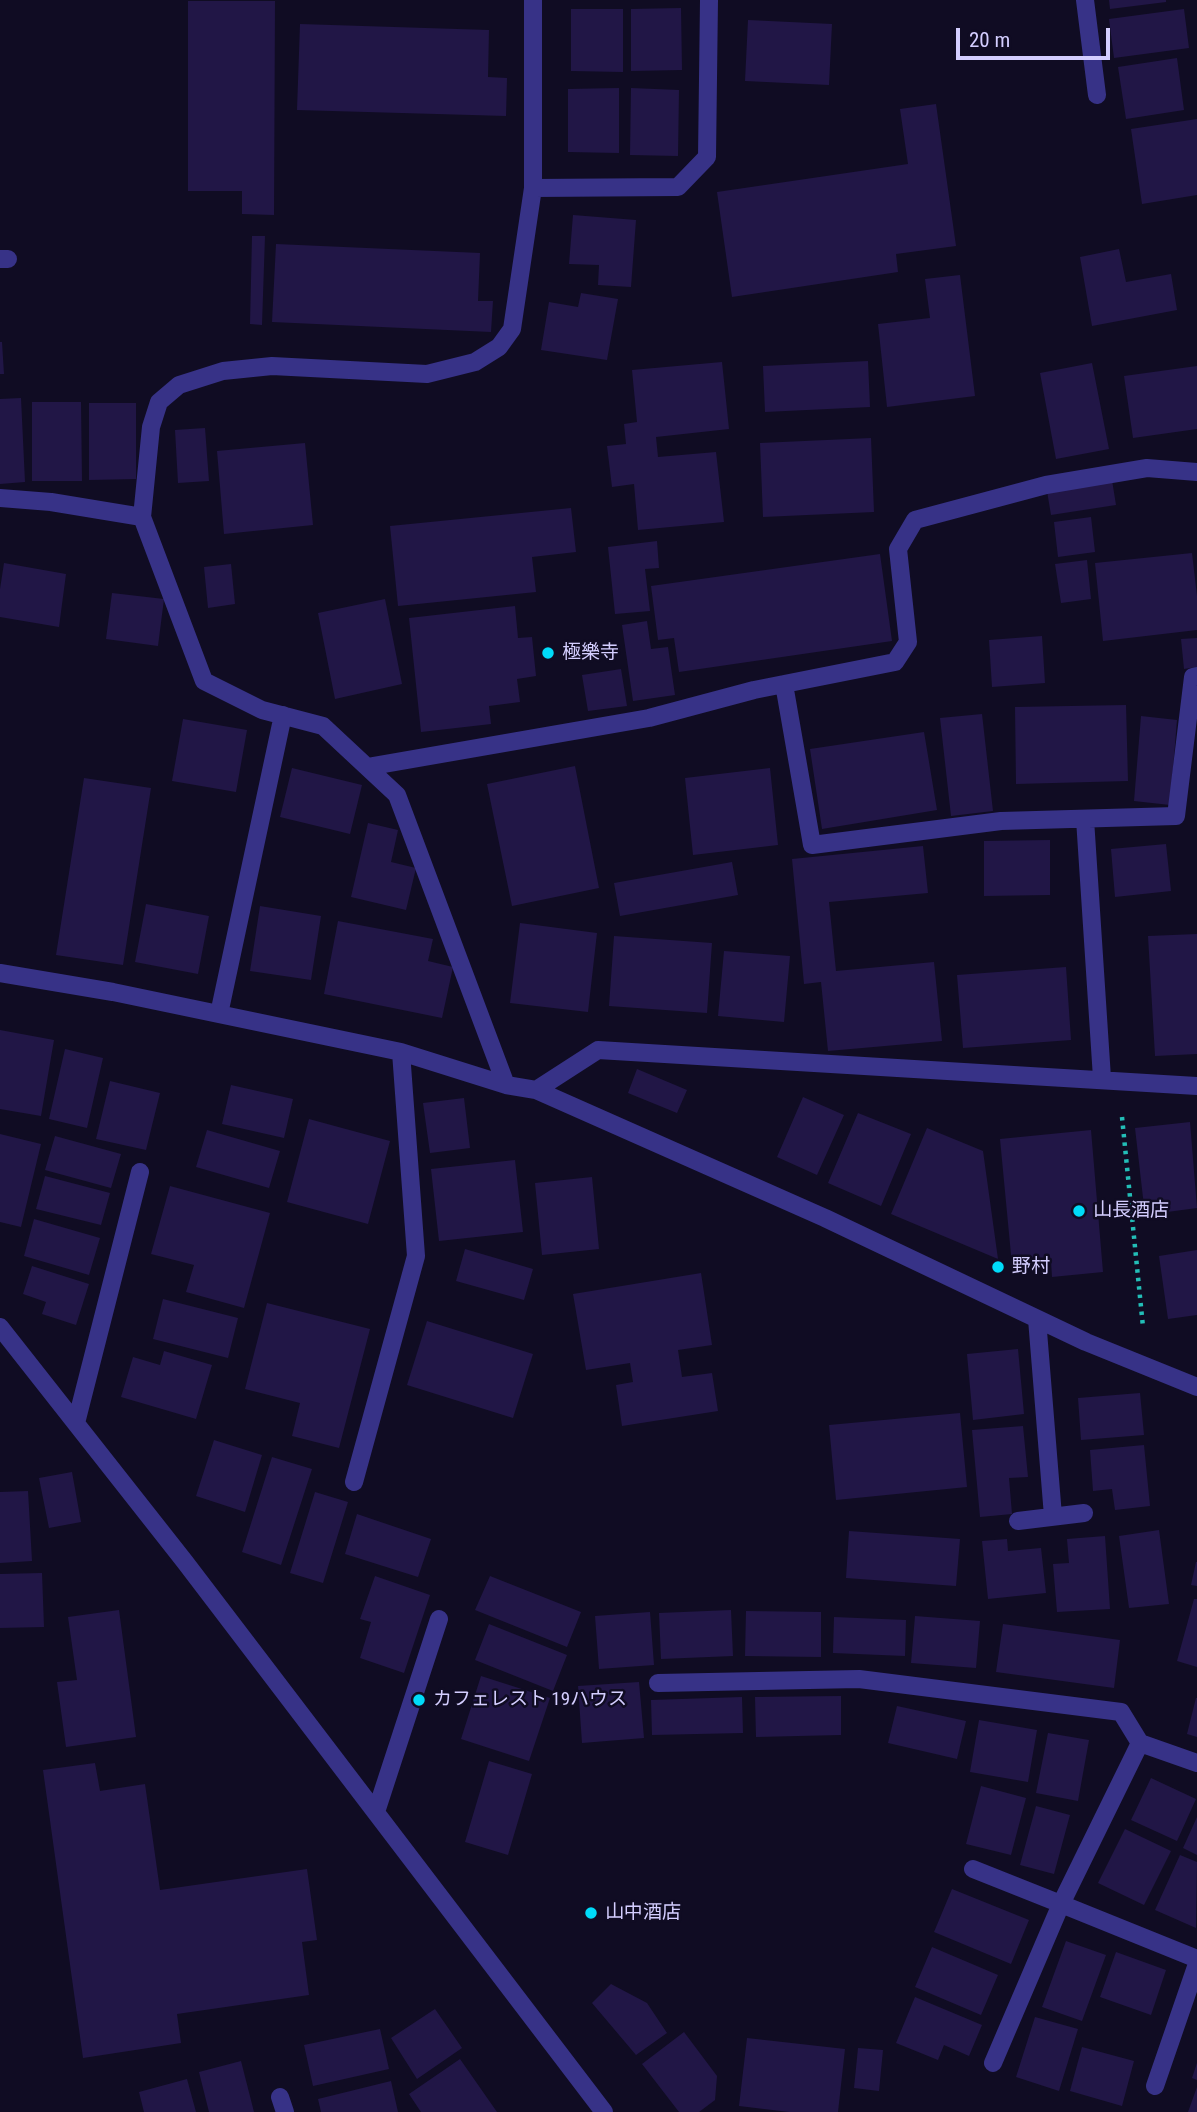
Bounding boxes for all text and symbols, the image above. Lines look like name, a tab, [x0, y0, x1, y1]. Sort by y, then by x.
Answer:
scale bar	[959, 14, 1113, 58]
text: 20 m	[969, 28, 1010, 52]
place label: 極樂寺	[562, 642, 619, 664]
marker: 極樂寺	[540, 645, 556, 661]
place label: 山長酒店	[1093, 1200, 1169, 1222]
marker: 山長酒店	[1071, 1203, 1087, 1219]
place label: 野村	[1012, 1256, 1050, 1278]
marker: 野村	[990, 1259, 1006, 1275]
place label: カフェレスト 19ハウス	[433, 1689, 627, 1711]
marker: カフェレスト 19ハウス	[411, 1692, 427, 1708]
place label: 山中酒店	[605, 1902, 681, 1924]
marker: 山中酒店	[583, 1905, 599, 1921]

